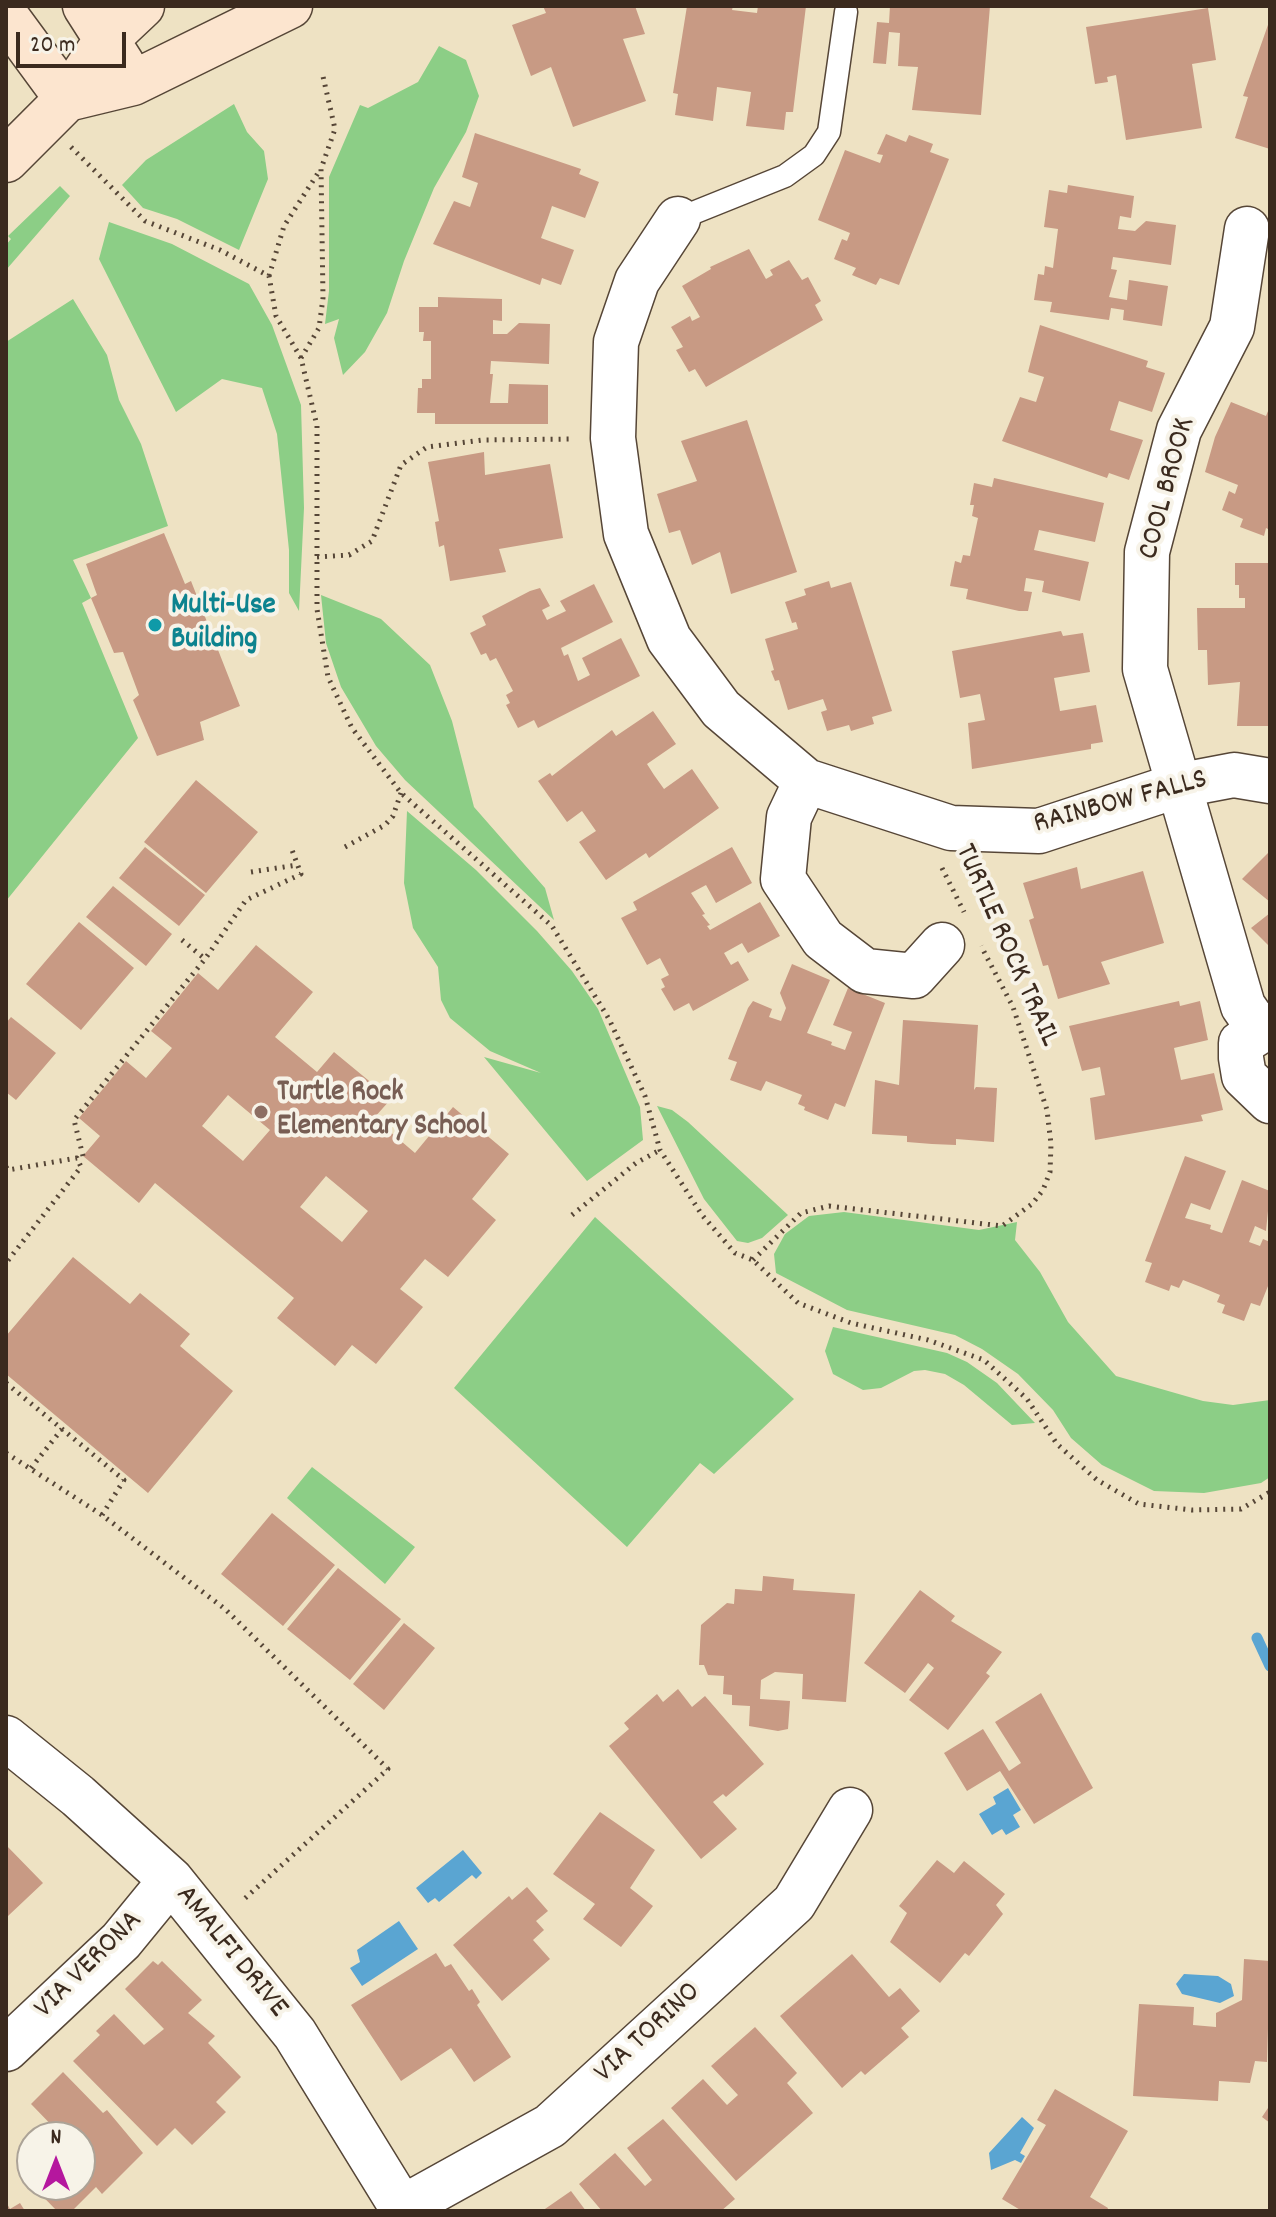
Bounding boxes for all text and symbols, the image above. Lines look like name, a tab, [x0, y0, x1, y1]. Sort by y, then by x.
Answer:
scale bar	[20, 16, 130, 66]
text: 20 m	[30, 29, 76, 63]
street label: COOL BROOK	[1133, 414, 1205, 564]
place label: Multi-Use Building	[171, 590, 276, 660]
marker: Multi-Use Building	[146, 616, 164, 634]
street label: RAINBOW FALLS	[1030, 764, 1212, 844]
street label: TURTLE ROCK TRAIL	[944, 839, 1066, 1053]
place label: Turtle Rock Elementary School	[277, 1077, 487, 1148]
marker: Turtle Rock Elementary School	[252, 1103, 270, 1121]
street label: AMALFI DRIVE	[166, 1880, 294, 2026]
street label: VIA VERONA	[28, 1904, 152, 2028]
street label: VIA TORINO	[588, 1976, 710, 2092]
north arrow	[16, 2121, 96, 2201]
text: N	[51, 2123, 61, 2154]

